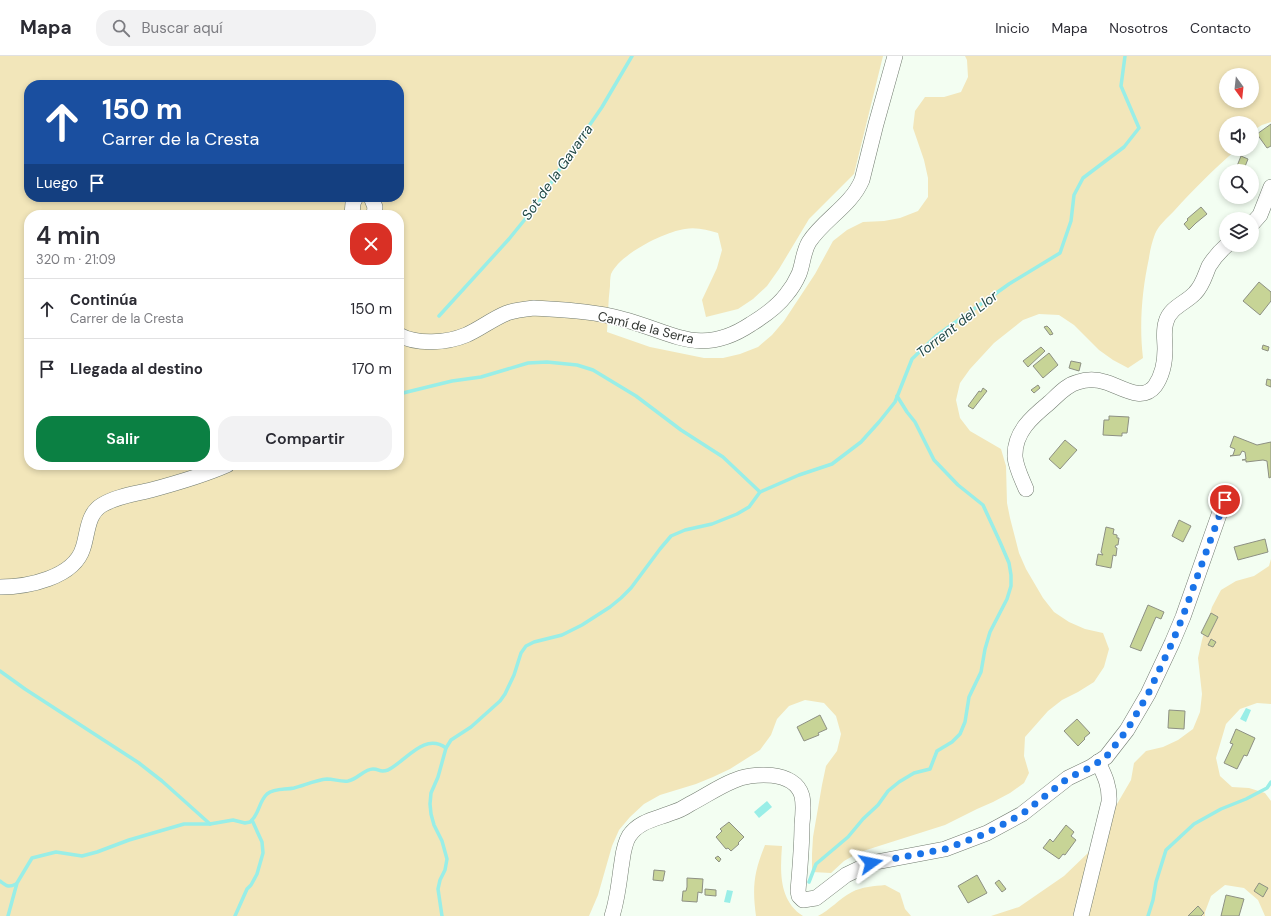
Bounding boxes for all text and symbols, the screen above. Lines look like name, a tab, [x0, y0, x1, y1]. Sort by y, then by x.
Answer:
search box	[96, 10, 376, 46]
text: Mapa	[20, 15, 72, 40]
icon: search	[110, 17, 132, 39]
text: Buscar aquí	[142, 18, 223, 38]
text: Inicio	[995, 19, 1030, 37]
text: Mapa	[1052, 19, 1087, 37]
text: Nosotros	[1109, 19, 1168, 37]
text: Contacto	[1190, 19, 1251, 37]
north arrow	[1219, 68, 1259, 108]
map controls	[1219, 68, 1259, 252]
text: 150 m	[102, 91, 182, 128]
icon: ahead	[36, 96, 88, 148]
button: sound	[1219, 116, 1259, 156]
water label: Sot de la Gavarra	[517, 121, 597, 223]
text: Carrer de la Cresta	[102, 127, 259, 151]
button: search	[1219, 164, 1259, 204]
icon: arrive	[86, 172, 108, 194]
text: Luego	[36, 173, 78, 193]
button: layers	[1219, 212, 1259, 252]
text: 4 min	[36, 220, 100, 251]
button: close	[350, 223, 392, 265]
text: 320 m · 21:09	[36, 251, 116, 268]
water label: Torrent del Llor	[913, 286, 1002, 361]
text: Continúa	[70, 290, 137, 310]
icon: ahead	[36, 298, 58, 320]
text: 150 m	[351, 299, 392, 319]
street label: Camí de la Serra	[596, 307, 696, 348]
text: Carrer de la Cresta	[70, 310, 184, 327]
icon: arrive	[36, 358, 58, 380]
text: Llegada al destino	[70, 359, 203, 379]
text: 170 m	[352, 359, 392, 379]
button: Salir	[36, 416, 210, 462]
button: Compartir	[218, 416, 392, 462]
pin	[1208, 483, 1242, 517]
icon: arrive	[1214, 489, 1236, 511]
position arrow	[850, 842, 892, 884]

